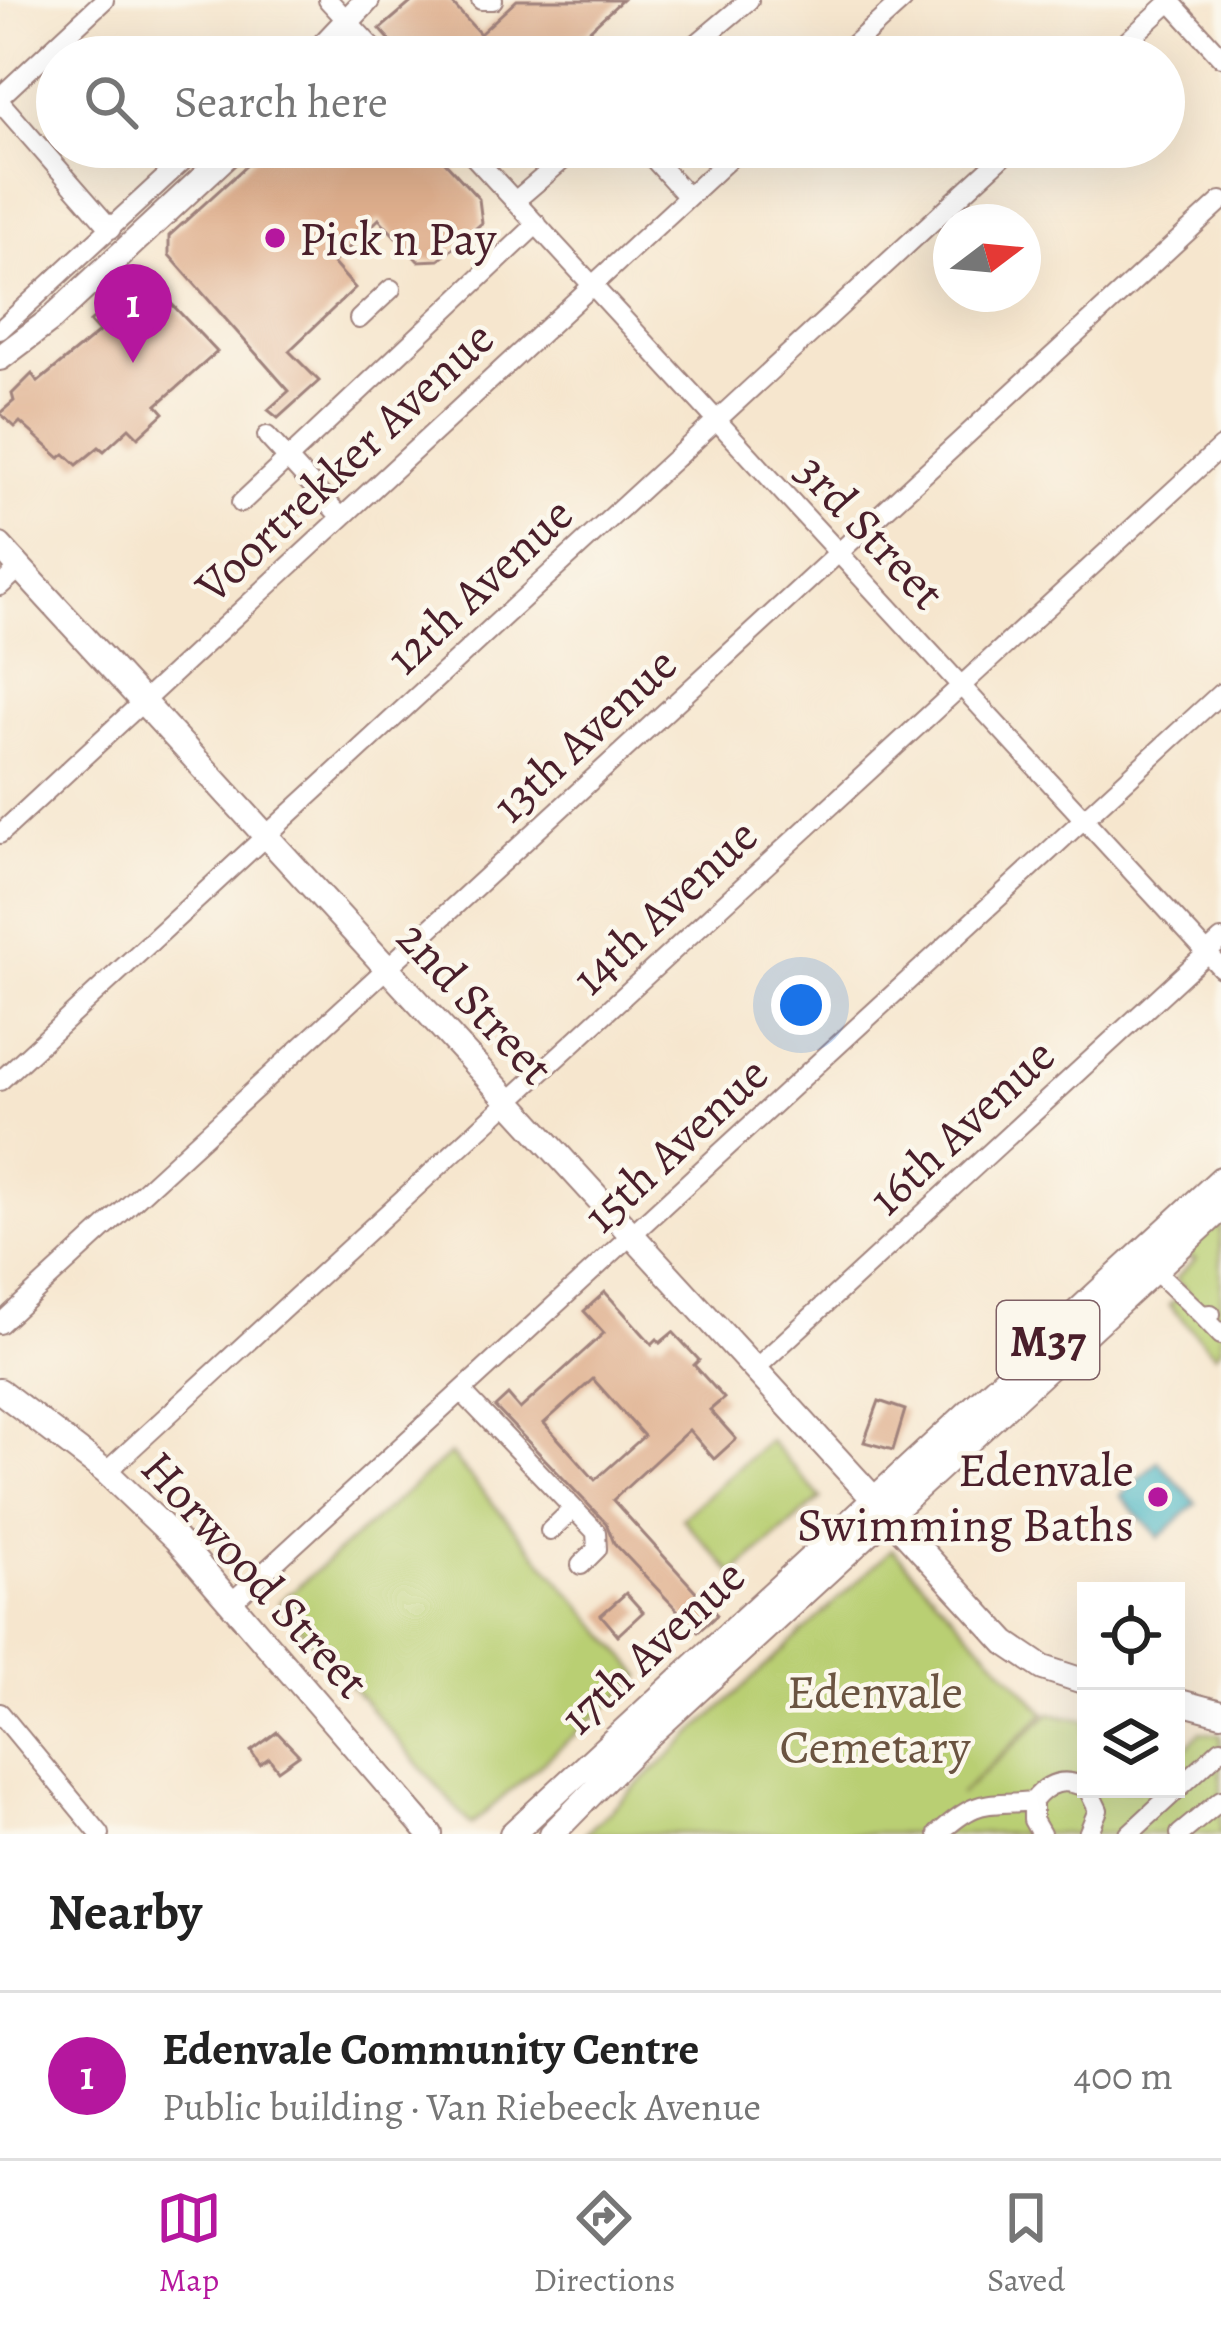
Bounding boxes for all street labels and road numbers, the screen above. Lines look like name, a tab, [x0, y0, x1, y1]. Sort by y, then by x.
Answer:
street label: Voortrekker Avenue	[180, 306, 508, 618]
street label: 3rd Street	[781, 439, 960, 624]
street label: 12th Avenue	[372, 482, 587, 689]
street label: 13th Avenue	[478, 632, 691, 837]
street label: 14th Avenue	[557, 803, 772, 1010]
street label: 2nd Street	[382, 906, 568, 1099]
street label: 16th Avenue	[854, 1023, 1069, 1230]
street label: 15th Avenue	[569, 1042, 783, 1248]
road number: M37	[997, 1301, 1099, 1379]
street label: Horwood Street	[126, 1436, 384, 1713]
street label: 17th Avenue	[546, 1544, 759, 1749]

